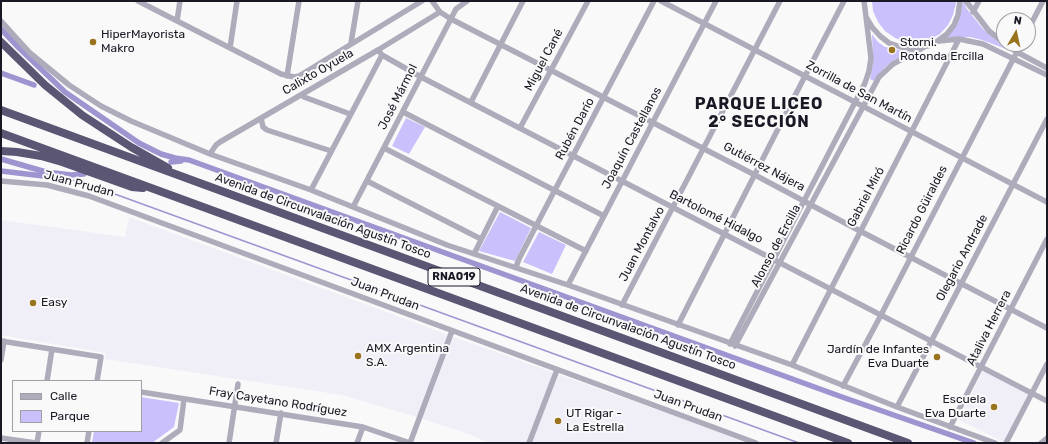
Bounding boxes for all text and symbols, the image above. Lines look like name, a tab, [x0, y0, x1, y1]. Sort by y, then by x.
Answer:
north arrow	[996, 12, 1036, 52]
text: N	[1013, 14, 1023, 28]
street label: Miguel Cané	[522, 27, 566, 93]
place label: HiperMayorista Makro	[101, 28, 185, 56]
place label: Storni. Rotonda Ercilla	[900, 36, 984, 64]
marker: HiperMayorista Makro	[88, 37, 98, 47]
marker: Storni. Rotonda Ercilla	[887, 45, 897, 55]
street label: Calixto Oyuela	[280, 46, 356, 98]
street label: Zorrilla de San Martín	[804, 58, 914, 126]
street label: José Mármol	[375, 62, 421, 132]
street label: Joaquín Castellanos	[599, 85, 665, 191]
district label: PARQUE LICEO 2° SECCIÓN	[695, 94, 823, 132]
street label: Rubén Darío	[553, 95, 597, 163]
street label: Gutiérrez Nájera	[721, 139, 807, 195]
street label: Ricardo Güiraldes	[893, 163, 951, 257]
street label: Gabriel Miró	[844, 165, 888, 229]
street label: Juan Prudan	[42, 168, 116, 200]
street label: Avenida de Circunvalación Agustín Tosco	[213, 170, 433, 262]
street label: Bartolomé Hidalgo	[667, 187, 765, 247]
street label: Alonso de Ercilla	[748, 202, 804, 290]
street label: Juan Montalvo	[616, 204, 668, 284]
street label: Olegario Andrade	[933, 212, 991, 304]
road number: RNA019	[428, 268, 480, 286]
street label: Juan Prudan	[349, 274, 421, 314]
street label: Avenida de Circunvalación Agustín Tosco	[518, 281, 738, 373]
street label: Ataliva Herrera	[964, 288, 1014, 368]
place label: Easy	[41, 296, 67, 310]
marker: Easy	[28, 298, 38, 308]
place label: AMX Argentina S.A.	[366, 342, 449, 370]
place label: Jardín de Infantes Eva Duarte	[827, 343, 929, 371]
marker: AMX Argentina S.A.	[353, 351, 363, 361]
marker: Jardín de Infantes Eva Duarte	[932, 352, 942, 362]
legend	[12, 380, 142, 432]
street label: Fray Cayetano Rodríguez	[208, 384, 348, 420]
street label: Juan Prudan	[652, 387, 724, 425]
text: Calle	[50, 389, 77, 403]
place label: Escuela Eva Duarte	[925, 393, 986, 421]
marker: Escuela Eva Duarte	[989, 402, 999, 412]
place label: UT Rigar - La Estrella	[566, 407, 624, 435]
text: Parque	[50, 409, 90, 423]
marker: UT Rigar - La Estrella	[553, 416, 563, 426]

